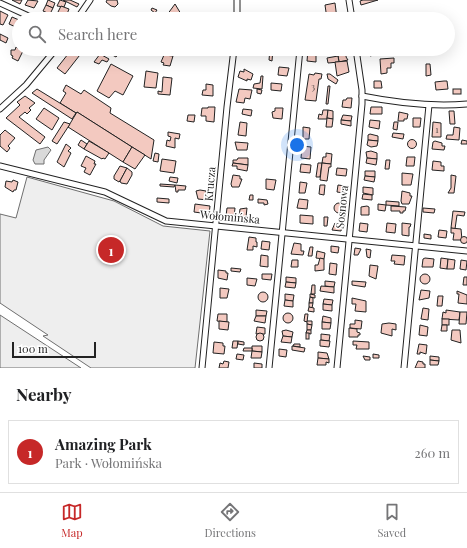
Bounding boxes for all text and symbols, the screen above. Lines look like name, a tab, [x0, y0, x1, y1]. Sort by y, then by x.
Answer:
search box	[12, 12, 455, 56]
icon: search	[26, 23, 48, 45]
text: Search here	[58, 24, 137, 44]
house number: 3	[311, 80, 315, 92]
house number: 1	[435, 123, 439, 135]
your location	[287, 135, 307, 155]
street label: Krucza	[201, 166, 219, 202]
street label: Sosnowa	[332, 184, 351, 229]
street label: Wołomińska	[198, 206, 261, 227]
pin: 1	[98, 235, 124, 265]
scale bar	[12, 340, 96, 359]
text: 100 m	[18, 341, 48, 356]
text: Nearby	[16, 383, 71, 405]
text: Amazing Park	[55, 434, 152, 454]
text: 1	[28, 444, 32, 461]
text: 260 m	[414, 444, 450, 461]
text: Park · Wołomińska	[55, 454, 162, 471]
tab: Map	[61, 501, 83, 540]
tab: Directions	[204, 501, 256, 540]
tab: Saved	[378, 501, 406, 540]

